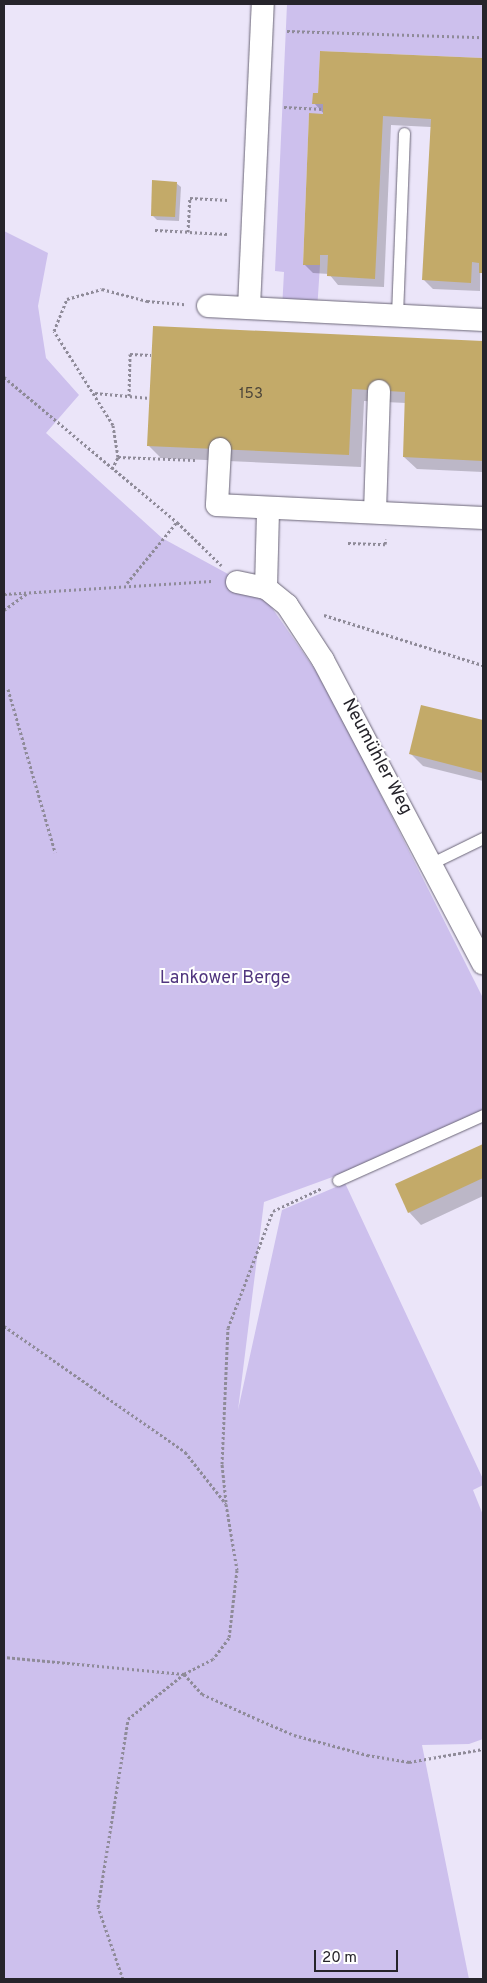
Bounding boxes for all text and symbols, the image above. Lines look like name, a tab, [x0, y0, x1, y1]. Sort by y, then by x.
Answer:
house number: 153	[239, 386, 263, 404]
street label: Neumühler Weg	[336, 695, 416, 819]
park label: Lankower Berge	[160, 968, 290, 990]
scale bar	[317, 1940, 401, 1972]
text: 20 m	[322, 1949, 357, 1968]

